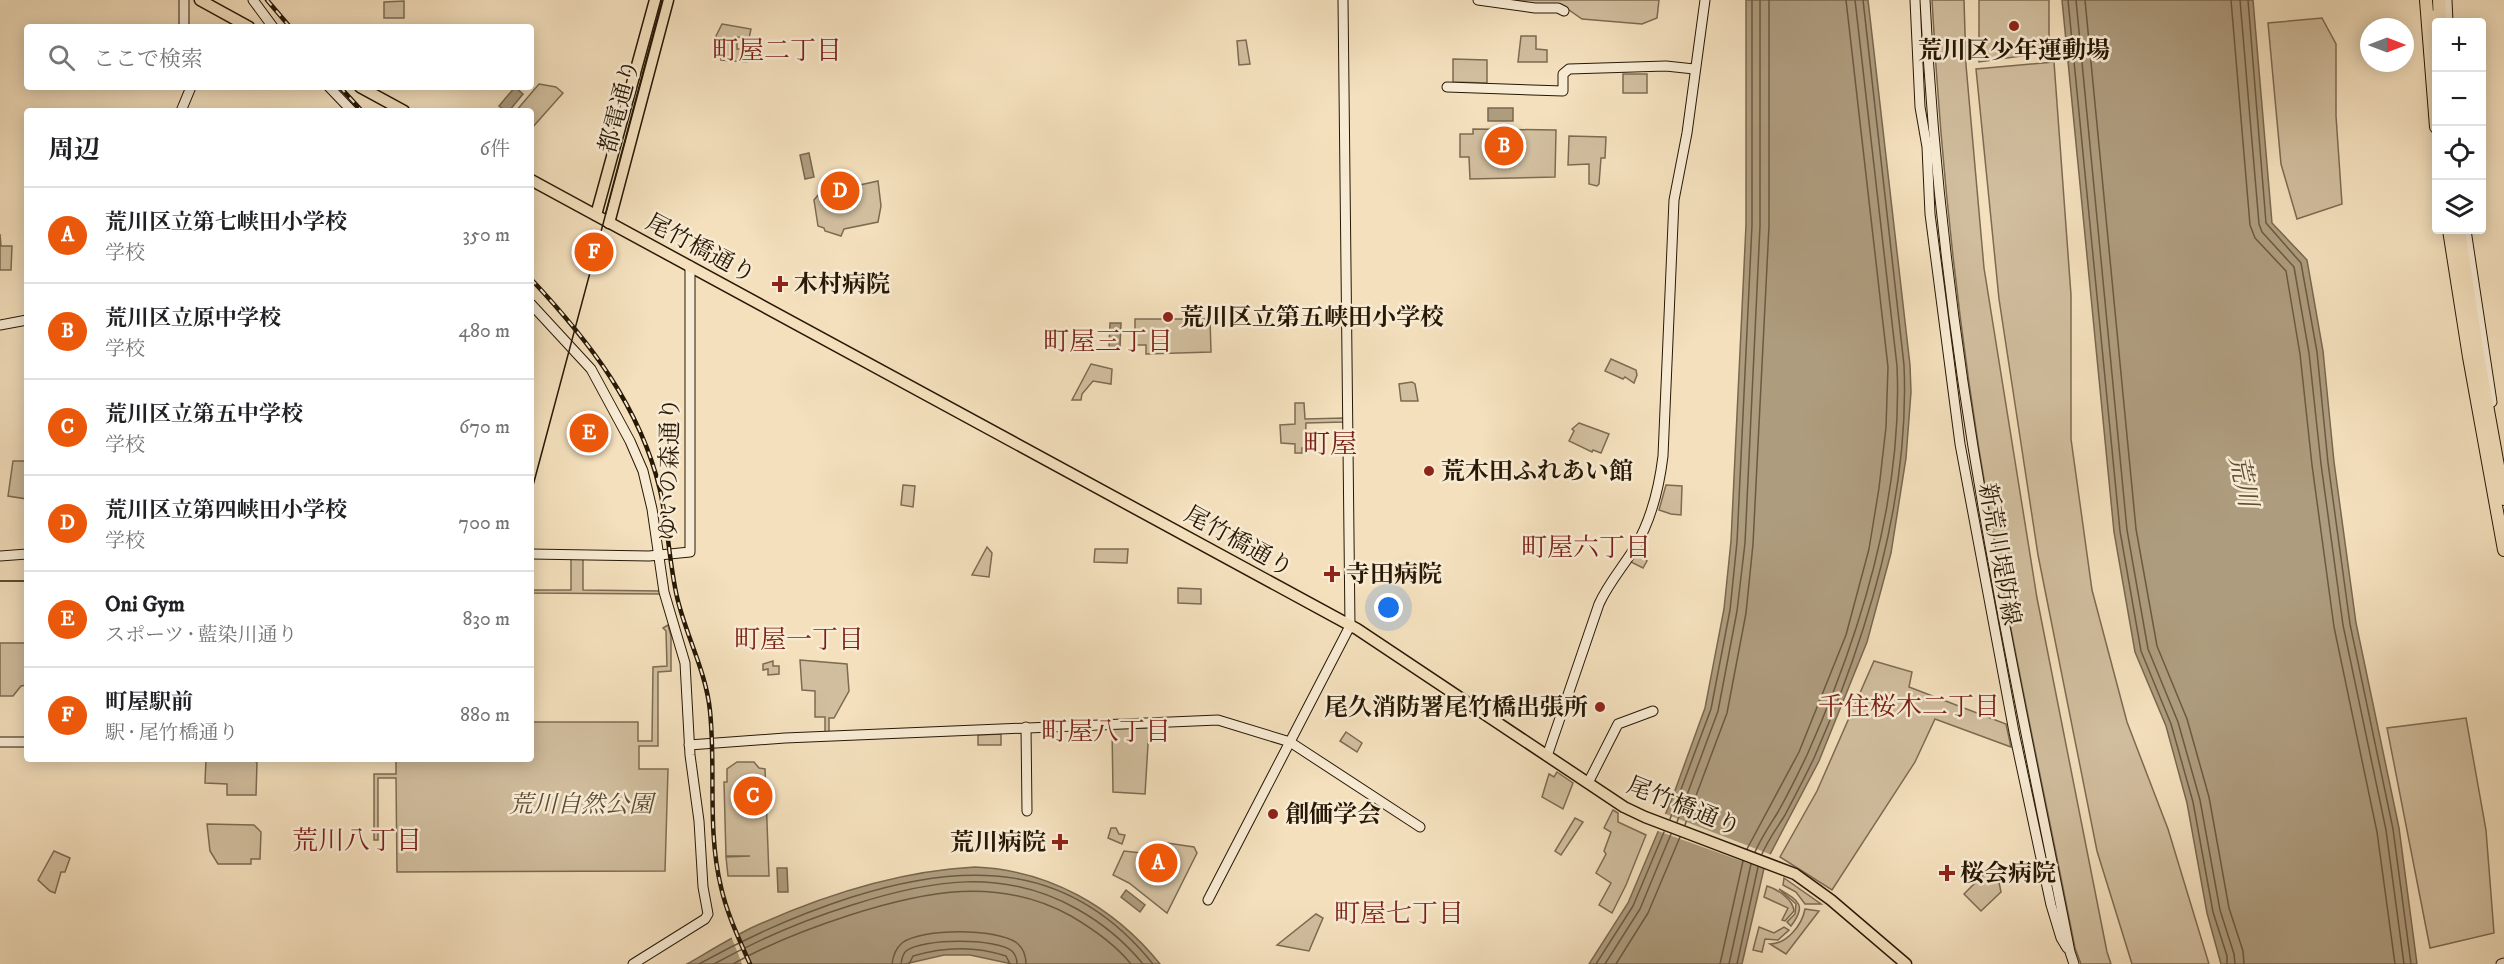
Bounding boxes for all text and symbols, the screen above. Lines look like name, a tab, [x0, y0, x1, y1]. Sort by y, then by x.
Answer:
north arrow	[2360, 18, 2414, 72]
map controls	[2432, 18, 2486, 234]
button: +	[2432, 18, 2486, 72]
marker: 荒川区少年運動場	[2007, 19, 2021, 33]
search box	[24, 24, 534, 90]
district label: 町屋二丁目	[712, 35, 842, 68]
place label: 荒川区少年運動場	[1918, 36, 2110, 66]
icon: search	[45, 41, 78, 74]
text: ここで検索	[93, 46, 203, 73]
street label: 都電通り	[593, 56, 647, 157]
button: −	[2432, 72, 2486, 126]
pin: B	[1484, 124, 1524, 168]
button: locate	[2432, 126, 2486, 180]
text: 周辺	[48, 134, 100, 167]
text: 6件	[480, 137, 510, 162]
pin: D	[820, 168, 860, 213]
button: layers	[2432, 180, 2486, 234]
street label: 尾竹橋通り	[641, 207, 761, 290]
text: 荒川区立第七峡田小学校	[105, 209, 347, 236]
text: A	[61, 223, 74, 248]
text: 350 m	[463, 223, 510, 248]
pin: F	[574, 230, 614, 274]
text: 学校	[105, 241, 145, 266]
place label: 木村病院	[794, 270, 890, 300]
marker: 木村病院	[771, 275, 789, 293]
place label: 荒川区立第五峡田小学校	[1180, 303, 1444, 333]
text: 荒川区立原中学校	[105, 305, 281, 332]
marker: 荒川区立第五峡田小学校	[1161, 310, 1175, 324]
text: B	[61, 319, 74, 344]
text: 480 m	[458, 319, 510, 344]
district label: 町屋三丁目	[1043, 326, 1173, 359]
text: 学校	[105, 337, 145, 362]
street label: ゆいの森通り	[654, 397, 686, 541]
text: 荒川区立第五中学校	[105, 401, 303, 428]
pin: E	[570, 410, 608, 456]
text: C	[61, 415, 74, 440]
text: 670 m	[459, 415, 510, 440]
district label: 町屋	[1303, 428, 1357, 462]
text: 学校	[105, 433, 145, 458]
water label: 荒川	[2221, 452, 2265, 513]
place label: 荒木田ふれあい館	[1441, 457, 1633, 487]
marker: 荒木田ふれあい館	[1422, 464, 1436, 478]
street label: 新荒川堤防線	[1972, 481, 2026, 628]
text: 荒川区立第四峡田小学校	[105, 497, 347, 524]
street label: 尾竹橋通り	[1179, 500, 1298, 584]
text: D	[60, 511, 75, 536]
text: 700 m	[459, 511, 510, 536]
text: 学校	[105, 529, 145, 554]
district label: 町屋六丁目	[1521, 532, 1651, 565]
place label: 寺田病院	[1346, 560, 1442, 590]
marker: 寺田病院	[1323, 565, 1341, 583]
text: Oni Gym	[105, 591, 185, 618]
your location	[1374, 593, 1403, 622]
text: E	[60, 607, 75, 632]
text: 830 m	[462, 607, 510, 632]
text: スポーツ · 藍染川通り	[105, 623, 298, 648]
district label: 町屋一丁目	[734, 624, 864, 657]
text: 町屋駅前	[105, 689, 193, 716]
district label: 千住桜木二丁目	[1818, 691, 2000, 724]
place label: 尾久消防署尾竹橋出張所	[1324, 693, 1588, 723]
marker: 尾久消防署尾竹橋出張所	[1593, 700, 1607, 714]
text: F	[61, 703, 74, 728]
text: 880 m	[460, 703, 510, 728]
district label: 町屋八丁目	[1041, 716, 1171, 749]
text: 駅 · 尾竹橋通り	[105, 721, 238, 746]
street label: 尾竹橋通り	[1622, 771, 1745, 843]
pin: C	[734, 774, 772, 818]
park label: 荒川自然公園	[509, 790, 657, 820]
place label: 創価学会	[1285, 800, 1381, 830]
marker: 創価学会	[1266, 807, 1280, 821]
district label: 荒川八丁目	[292, 825, 422, 858]
place label: 荒川病院	[950, 828, 1046, 858]
marker: 荒川病院	[1051, 833, 1069, 851]
pin: A	[1138, 840, 1178, 886]
place label: 桜会病院	[1960, 859, 2056, 889]
marker: 桜会病院	[1938, 864, 1956, 882]
district label: 町屋七丁目	[1334, 898, 1464, 931]

